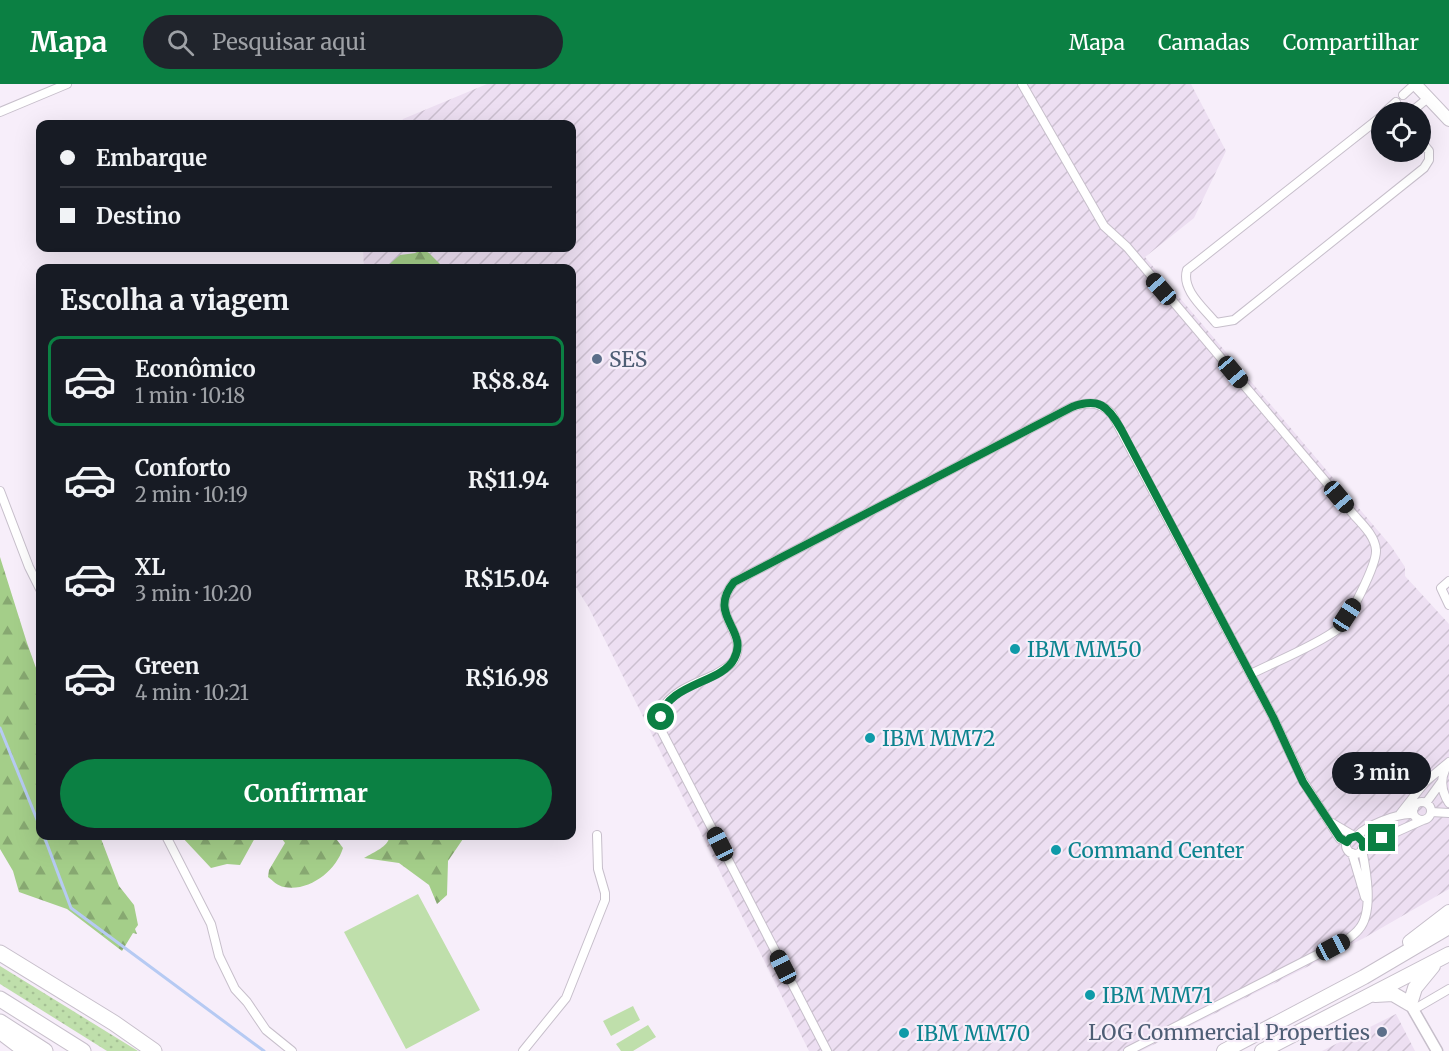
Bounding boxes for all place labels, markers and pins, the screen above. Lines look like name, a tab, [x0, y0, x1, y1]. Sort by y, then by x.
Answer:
place label: SES	[609, 346, 647, 373]
marker: SES	[590, 352, 604, 366]
place label: IBM MM50	[1027, 636, 1142, 663]
marker: IBM MM50	[1008, 642, 1022, 656]
place label: IBM MM72	[882, 725, 996, 752]
marker: IBM MM72	[863, 731, 877, 745]
place label: Command Center	[1068, 837, 1244, 864]
marker: Command Center	[1049, 843, 1063, 857]
place label: IBM MM71	[1102, 982, 1212, 1009]
marker: IBM MM71	[1083, 988, 1097, 1002]
place label: LOG Commercial Properties	[1088, 1019, 1370, 1046]
place label: IBM MM70	[916, 1020, 1030, 1047]
marker: LOG Commercial Properties	[1375, 1025, 1389, 1039]
marker: IBM MM70	[897, 1026, 911, 1040]

